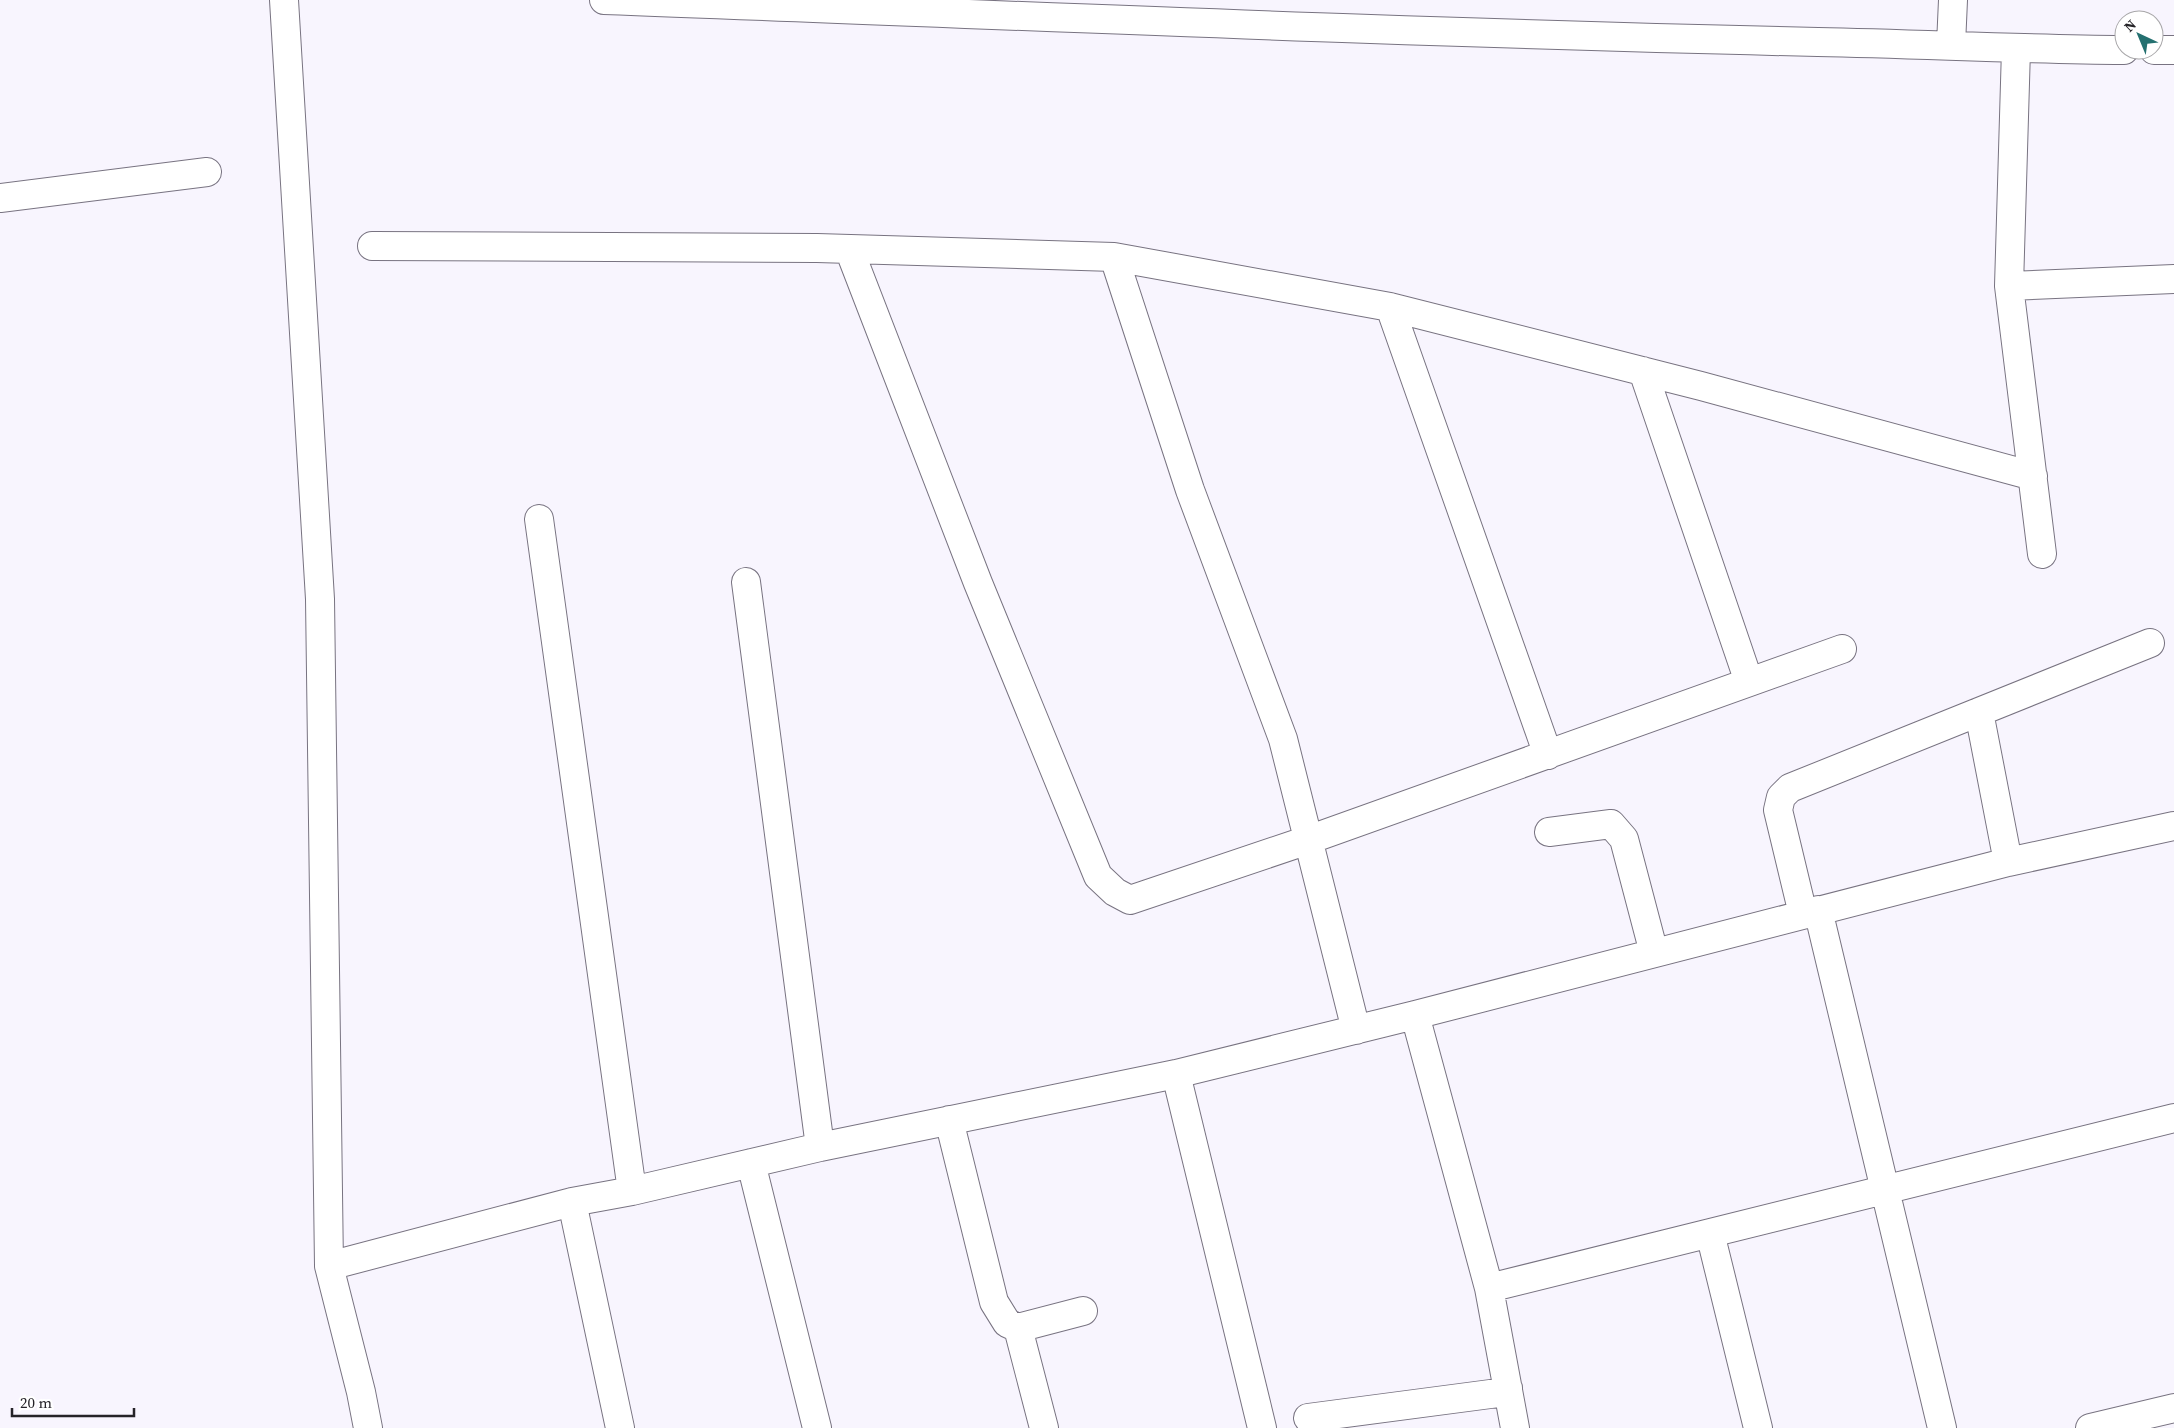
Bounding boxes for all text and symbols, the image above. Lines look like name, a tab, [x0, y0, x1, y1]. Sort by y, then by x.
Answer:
north arrow	[2114, 10, 2164, 60]
text: N	[2119, 15, 2141, 36]
scale bar	[12, 1386, 135, 1418]
text: 20 m	[20, 1392, 52, 1413]

